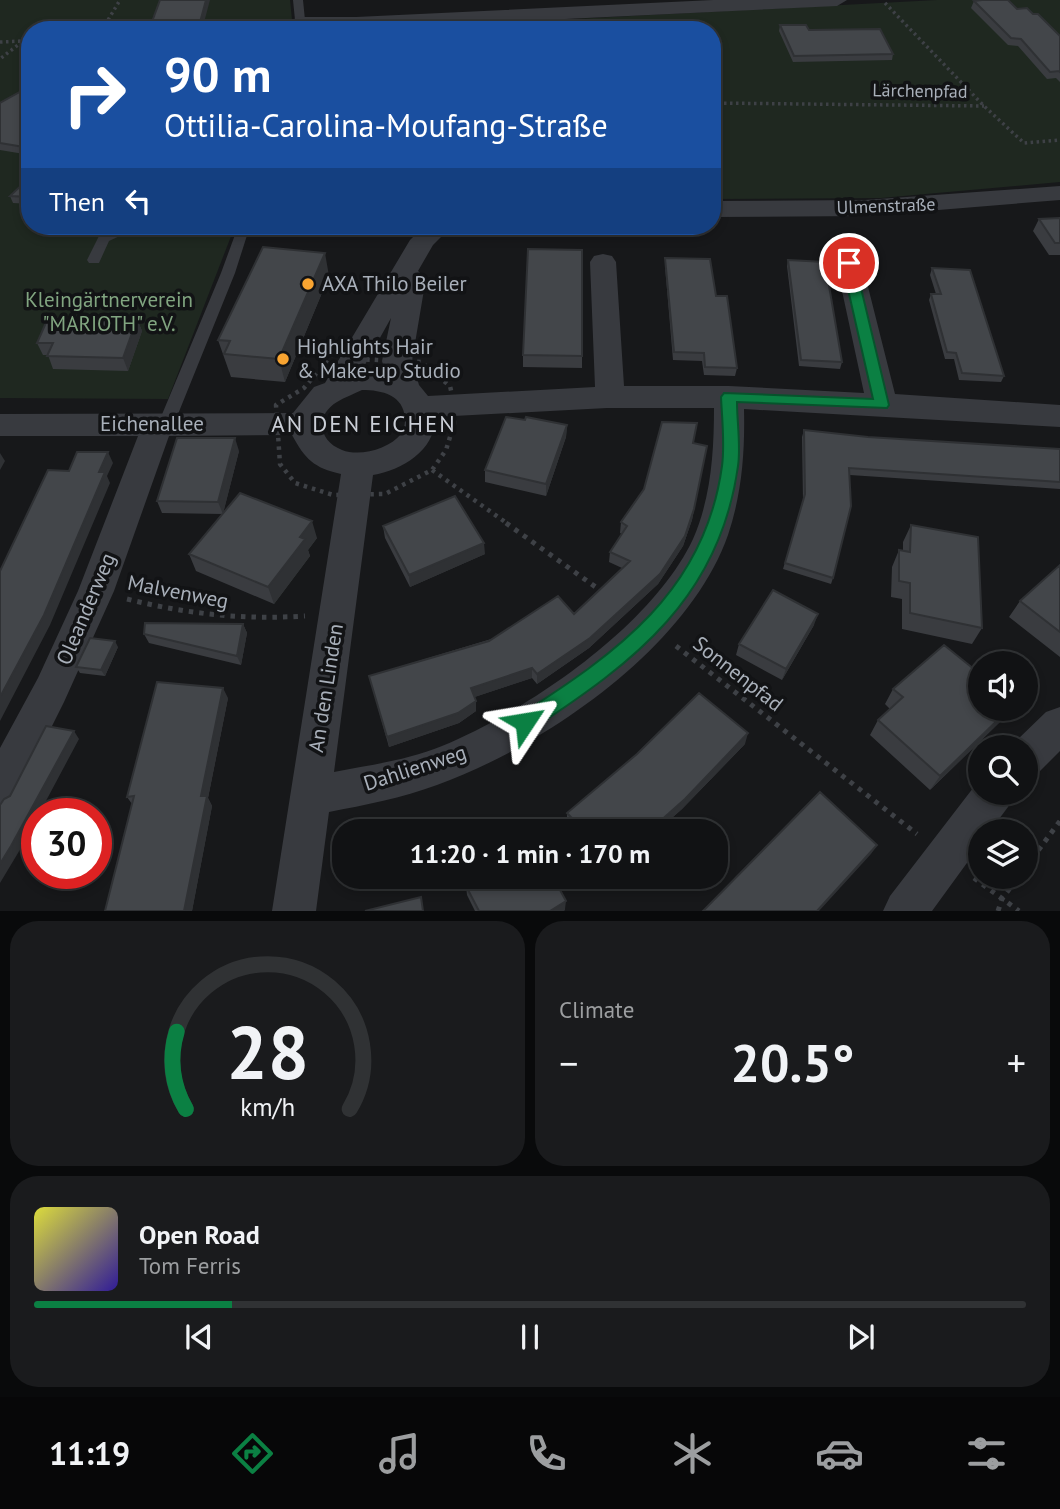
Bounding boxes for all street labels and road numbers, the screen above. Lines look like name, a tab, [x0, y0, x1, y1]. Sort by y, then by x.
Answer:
street label: Lärchenpfad	[872, 78, 968, 103]
street label: Ulmenstraße	[836, 192, 936, 219]
street label: Eichenallee	[100, 410, 204, 437]
street label: Oleanderweg	[50, 549, 121, 669]
street label: Malvenweg	[125, 569, 231, 615]
street label: An den Linden	[302, 622, 349, 754]
street label: Sonnenpfad	[688, 630, 789, 717]
street label: Dahlienweg	[360, 738, 470, 797]

